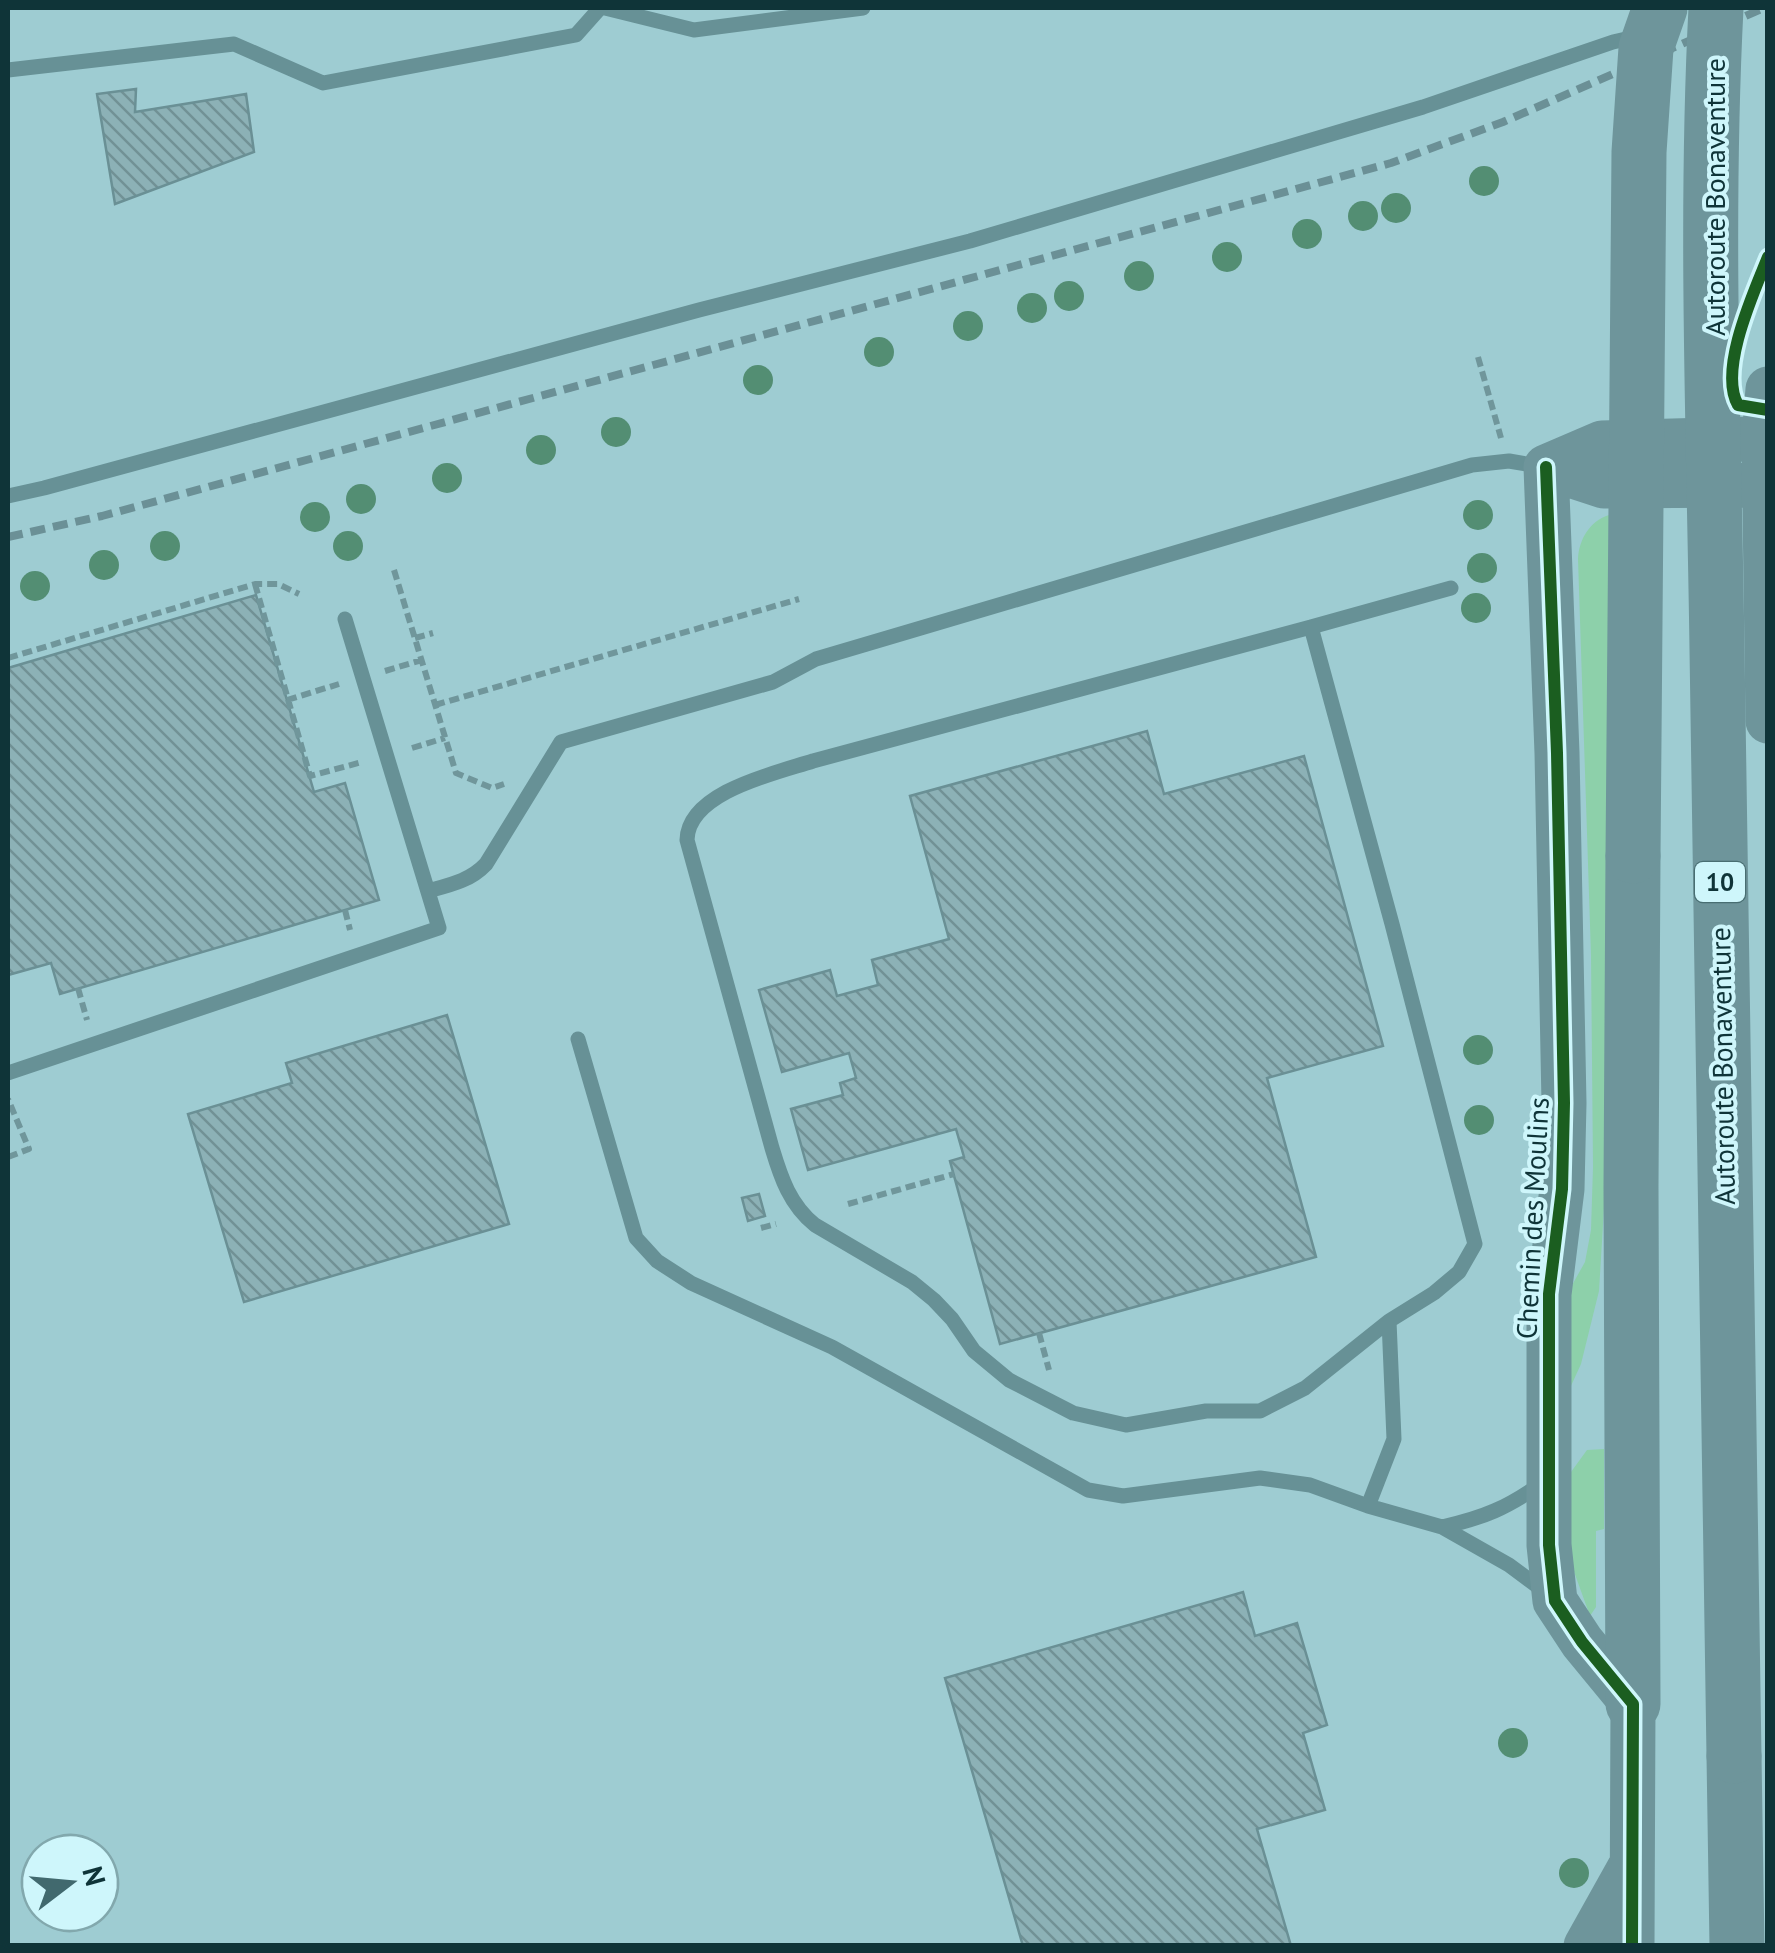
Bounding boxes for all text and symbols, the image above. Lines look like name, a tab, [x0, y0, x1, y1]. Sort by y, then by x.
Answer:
street label: Autoroute Bonaventure	[1696, 58, 1733, 336]
road number: 10	[1695, 862, 1745, 902]
street label: Autoroute Bonaventure	[1701, 927, 1743, 1205]
street label: Chemin des Moulins	[1507, 1096, 1557, 1340]
north arrow	[20, 1833, 120, 1933]
text: N	[74, 1862, 115, 1890]

